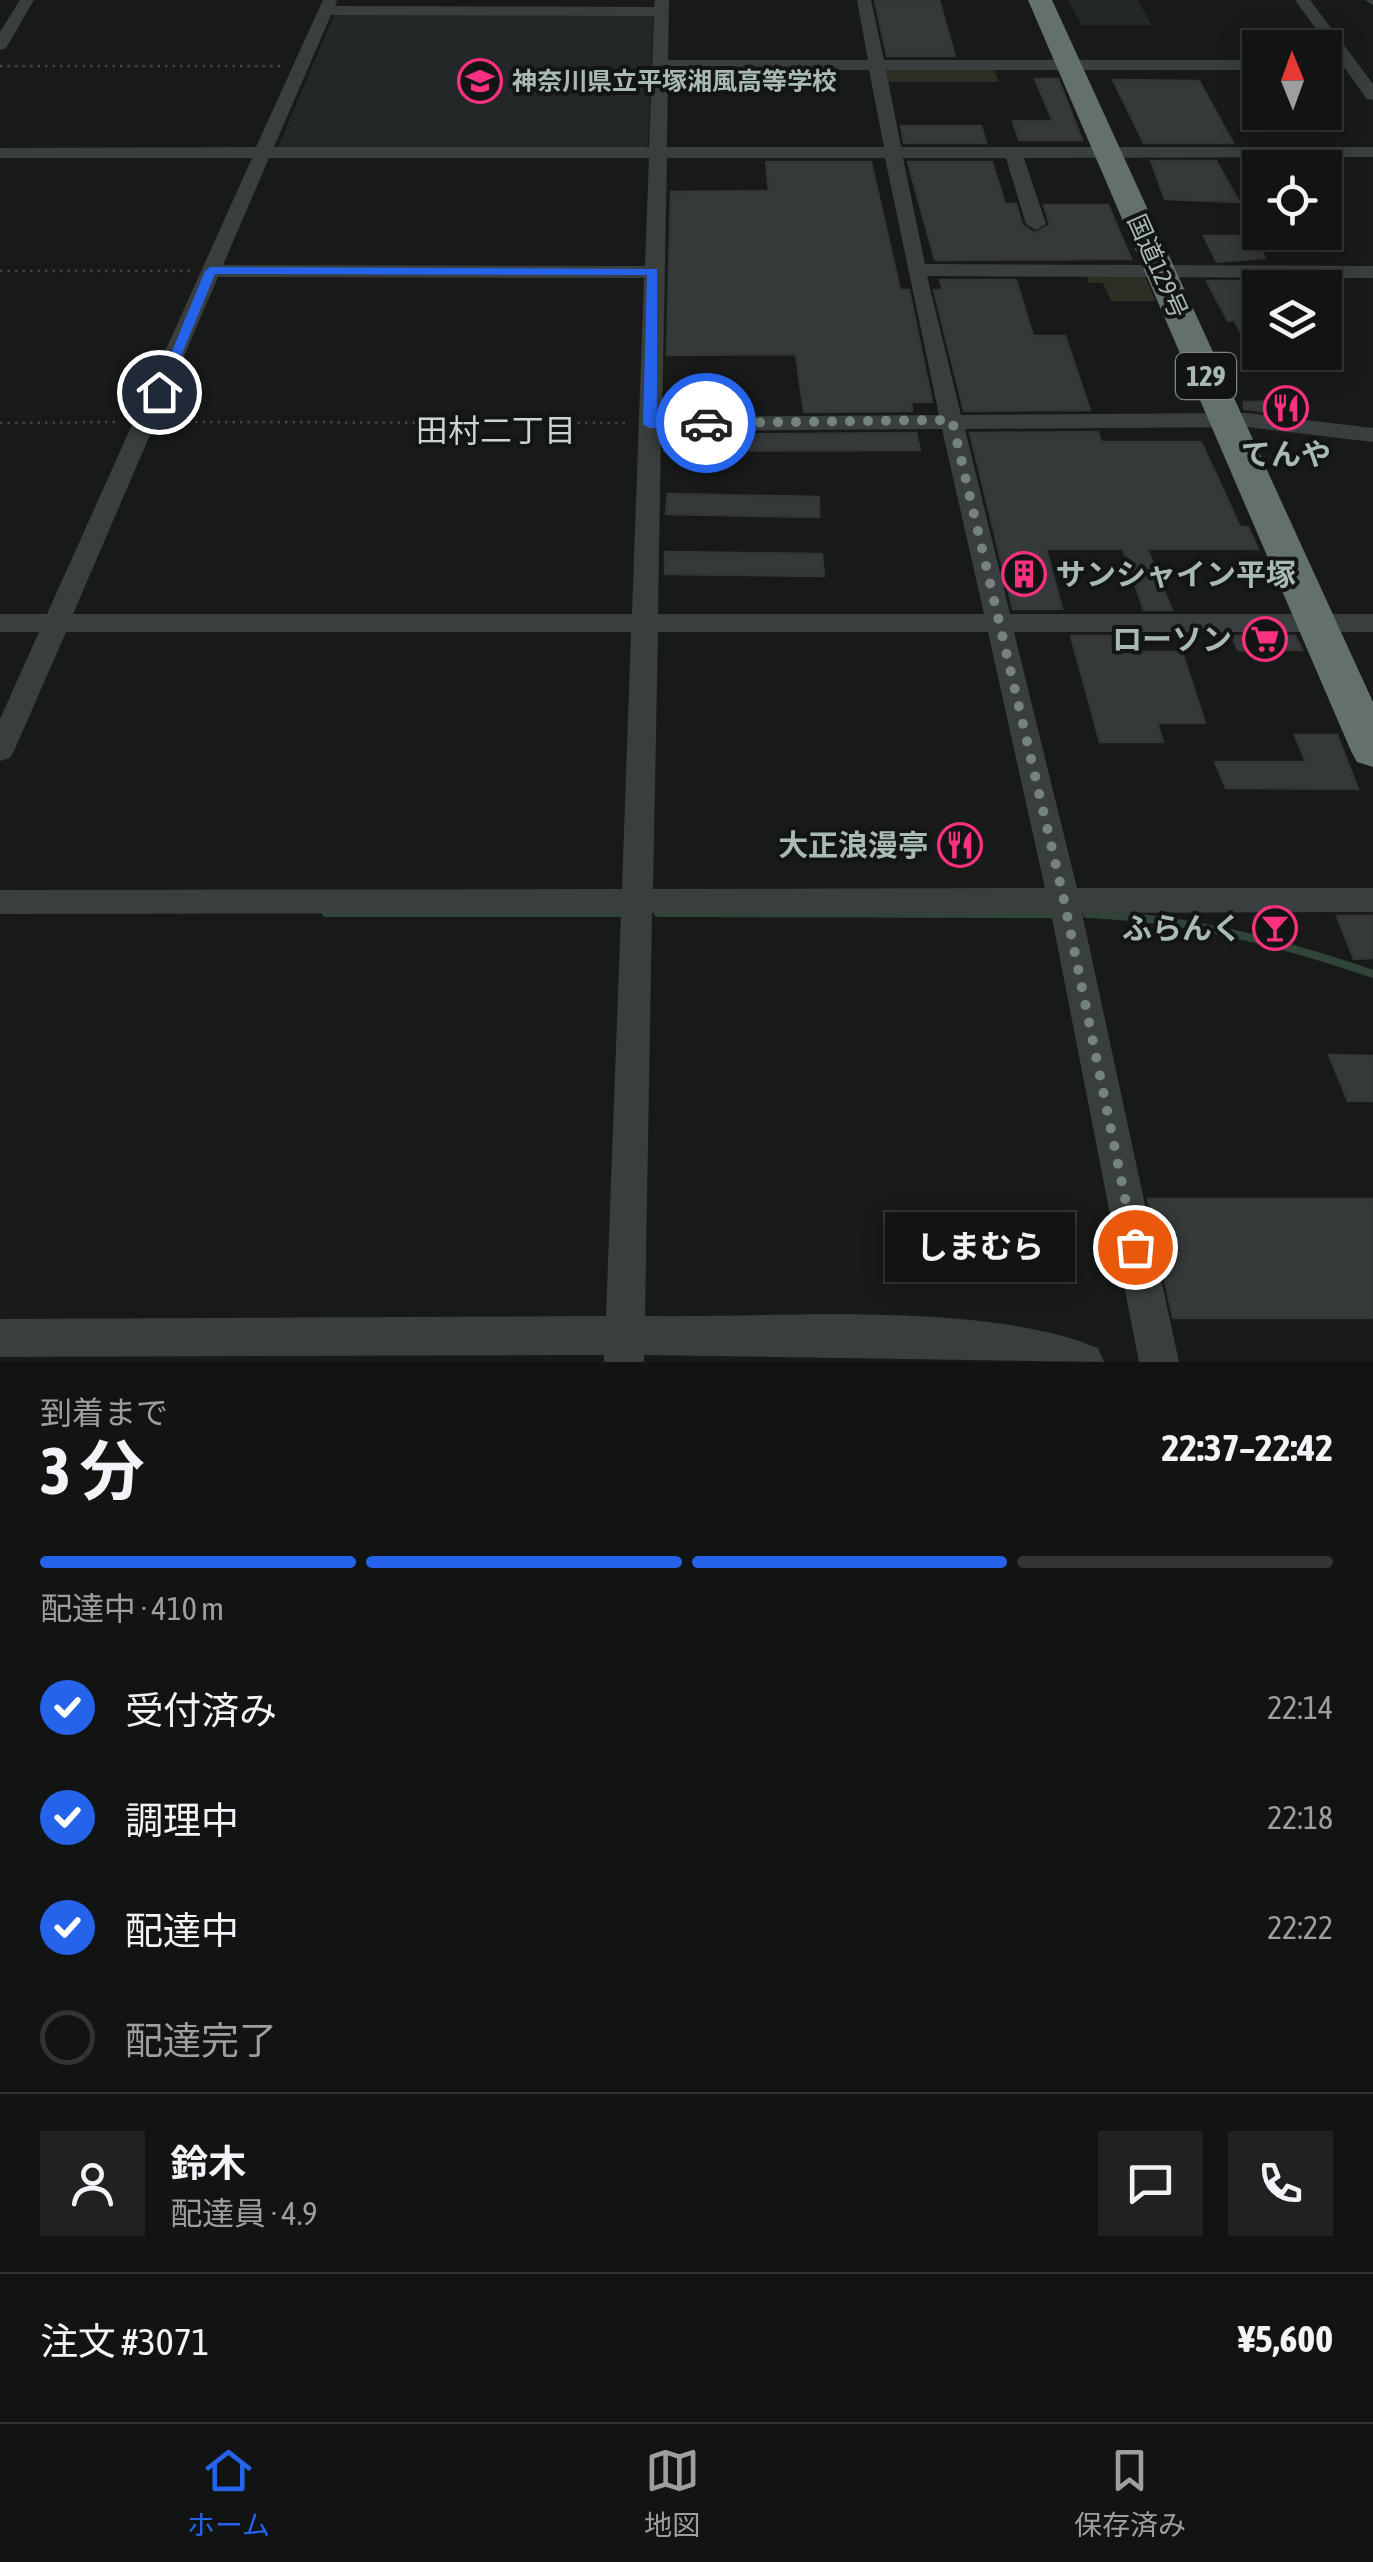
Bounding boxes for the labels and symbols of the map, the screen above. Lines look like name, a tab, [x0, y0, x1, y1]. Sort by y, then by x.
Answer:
north arrow	[1242, 30, 1342, 130]
school or university icon: 神奈川県立平塚湘風高等学校	[457, 58, 503, 104]
place label: 神奈川県立平塚湘風高等学校	[512, 67, 837, 95]
street label: 国道129号	[1123, 210, 1193, 322]
pin	[117, 350, 202, 435]
road number: 129	[1176, 353, 1236, 399]
courier	[656, 373, 756, 473]
restaurant icon: てんや	[1263, 385, 1309, 431]
district label: 田村二丁目	[416, 412, 576, 449]
place label: てんや	[1241, 437, 1331, 471]
building icon: サンシャイン平塚	[1001, 551, 1047, 597]
place label: サンシャイン平塚	[1056, 557, 1296, 591]
supermarket icon: ローソン	[1242, 616, 1288, 662]
place label: ローソン	[1112, 622, 1232, 656]
restaurant icon: 大正浪漫亭	[937, 822, 983, 868]
place label: 大正浪漫亭	[778, 828, 928, 862]
bar icon: ふらんく	[1252, 905, 1298, 951]
place label: ふらんく	[1122, 911, 1242, 945]
pin	[1093, 1205, 1178, 1290]
callout: しまむら	[885, 1212, 1075, 1282]

